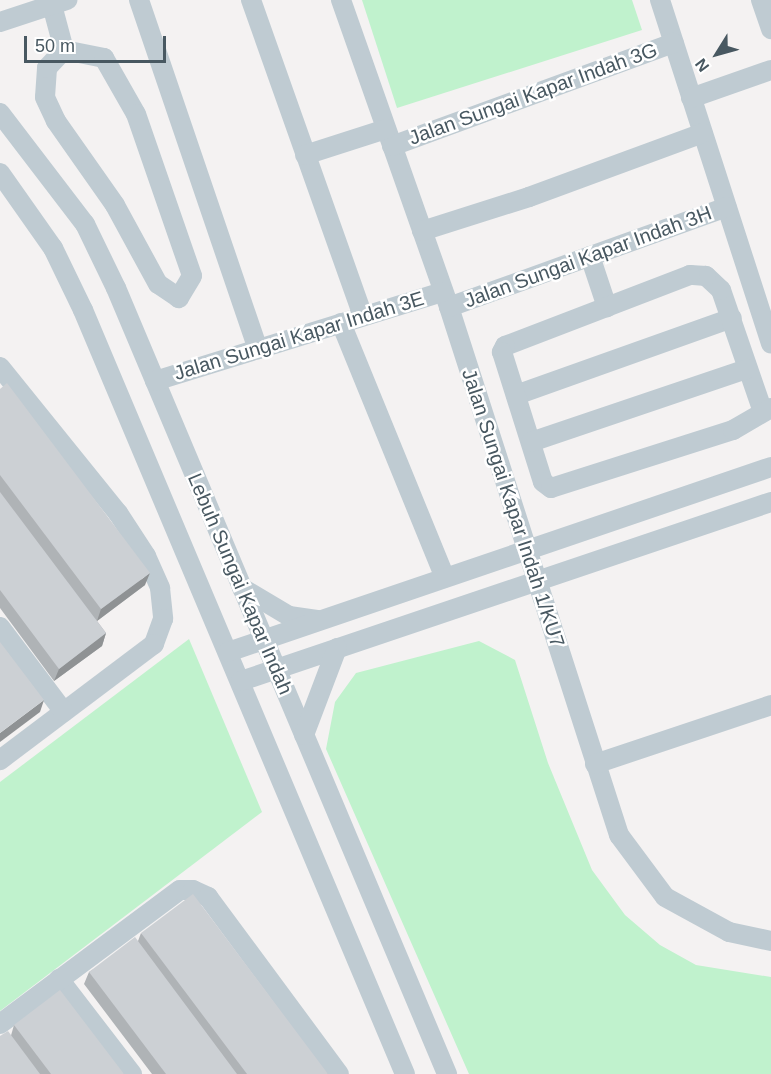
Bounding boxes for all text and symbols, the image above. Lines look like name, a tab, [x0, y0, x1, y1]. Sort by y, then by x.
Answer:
scale bar	[27, 24, 170, 62]
north arrow	[687, 24, 747, 84]
text: 50 m	[35, 36, 75, 56]
street label: Jalan Sungai Kapar Indah 3G	[406, 38, 660, 150]
text: N	[692, 55, 712, 75]
street label: Jalan Sungai Kapar Indah 3H	[461, 201, 715, 313]
street label: Jalan Sungai Kapar Indah 3E	[171, 286, 427, 386]
street label: Jalan Sungai Kapar Indah 1/KU7	[457, 366, 569, 650]
street label: Lebuh Sungai Kapar Indah	[182, 470, 298, 698]

